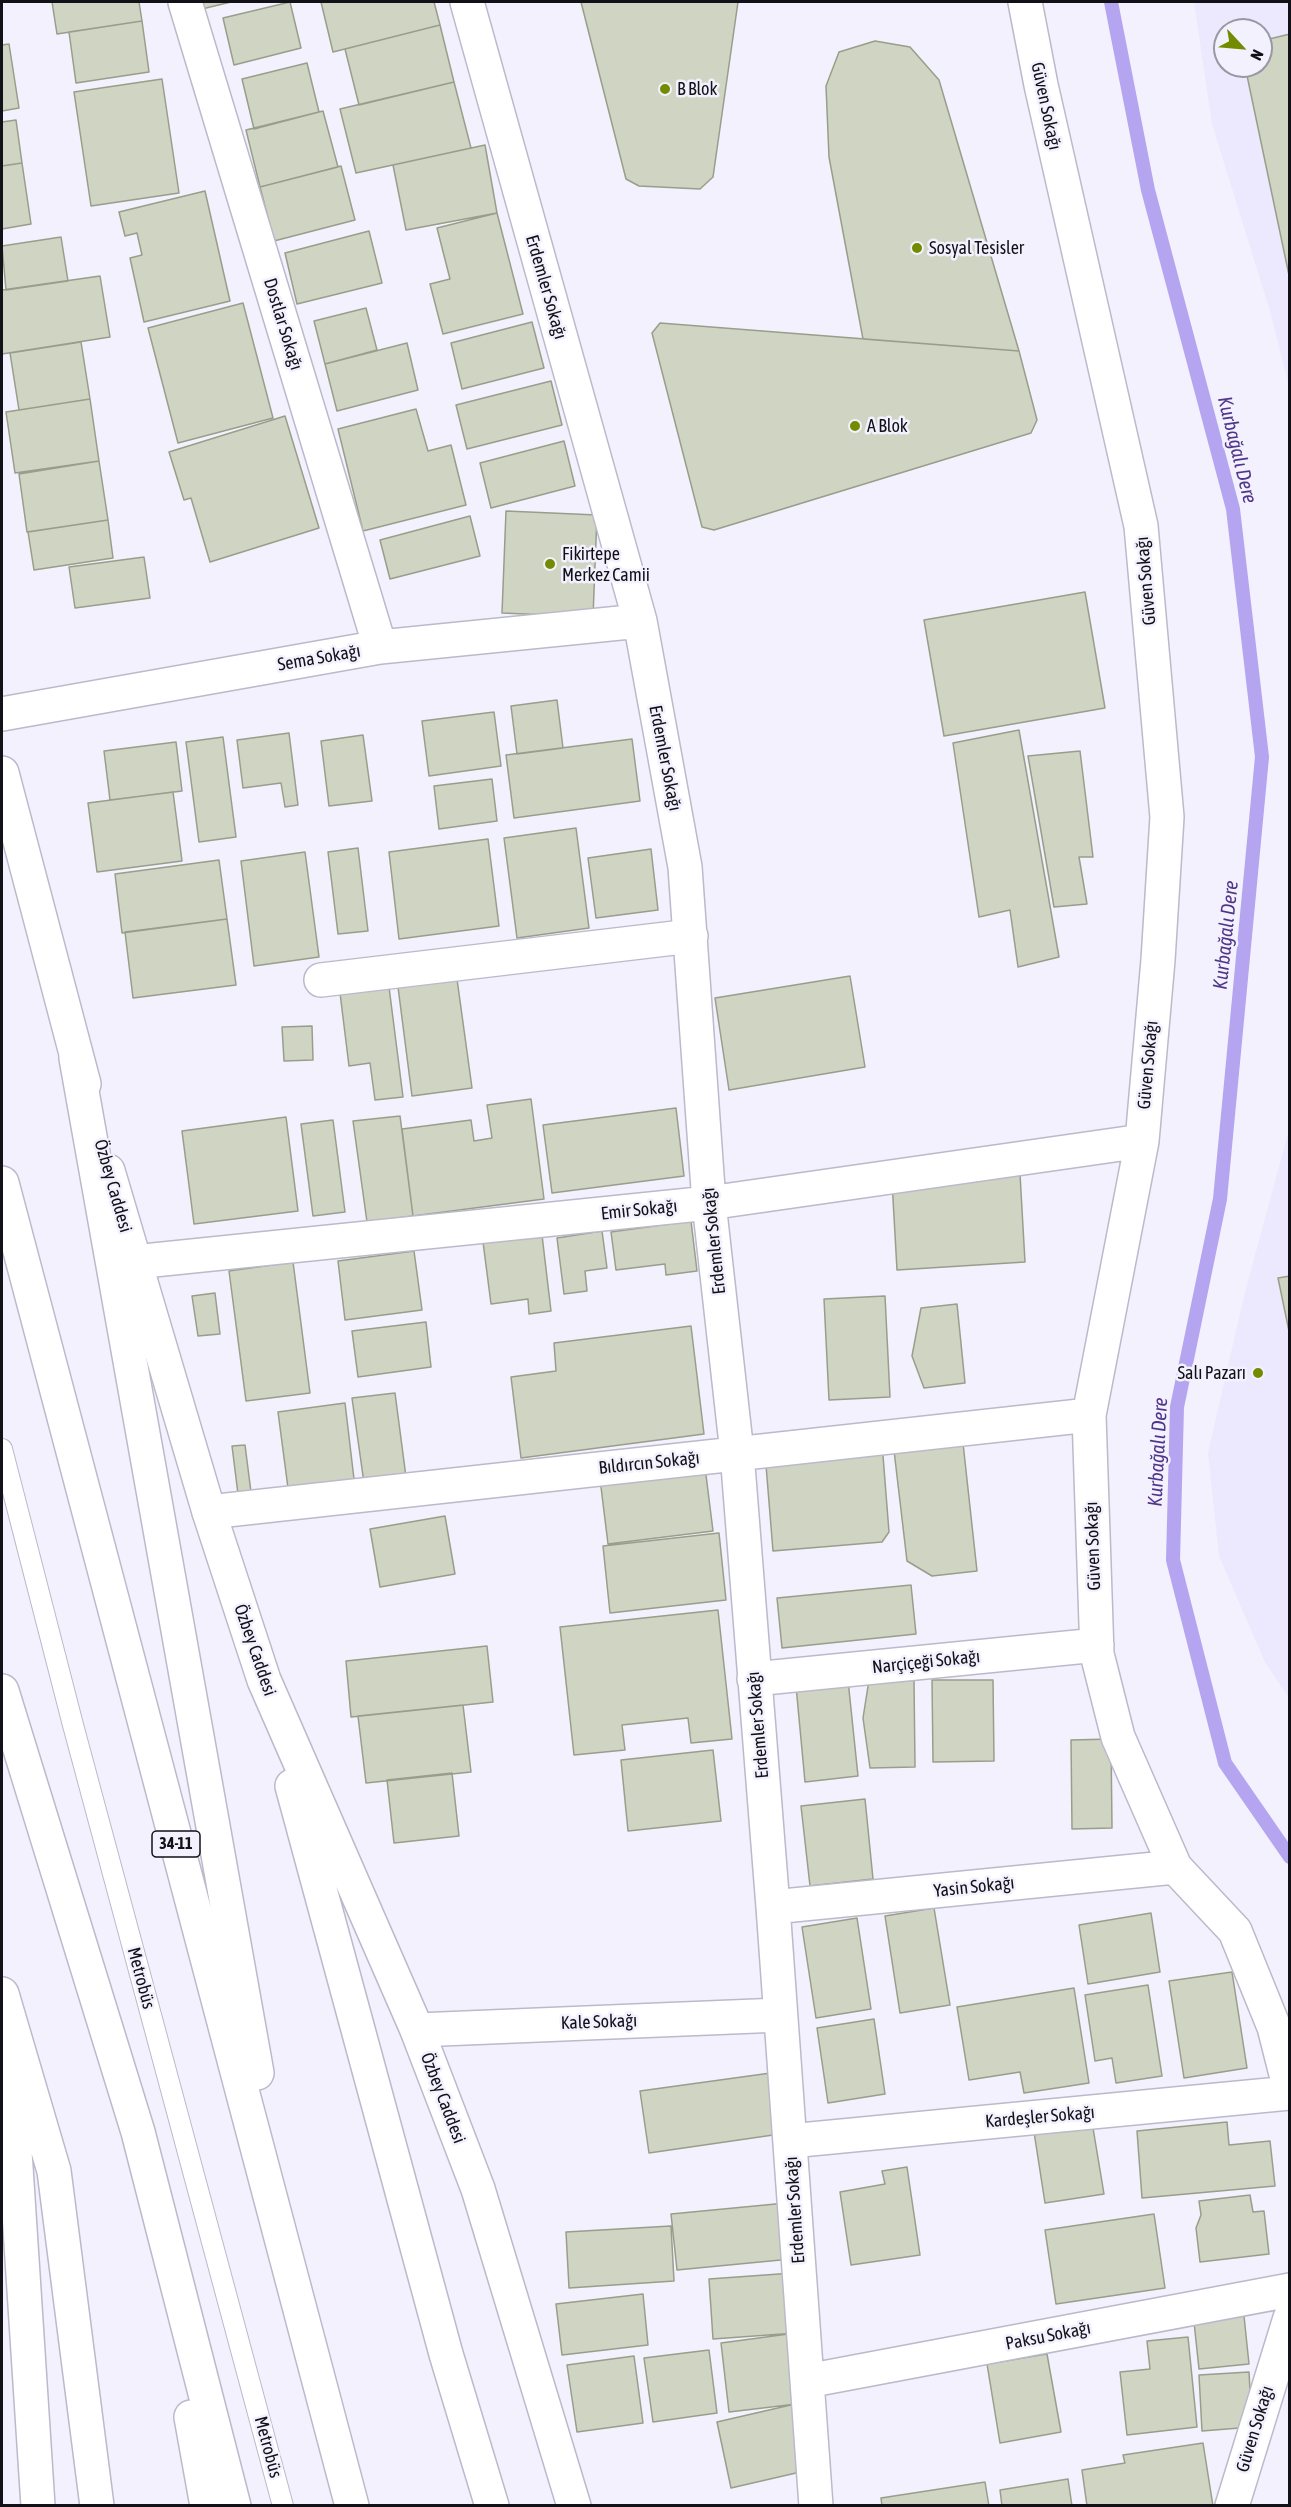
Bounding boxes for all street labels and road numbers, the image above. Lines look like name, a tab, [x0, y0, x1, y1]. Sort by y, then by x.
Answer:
street label: Güven Sokağı	[1026, 60, 1066, 152]
street label: Erdemler Sokağı	[521, 232, 571, 342]
street label: Dostlar Sokağı	[259, 275, 307, 373]
street label: Güven Sokağı	[1131, 536, 1161, 626]
street label: Sema Sokağı	[276, 640, 362, 676]
street label: Erdemler Sokağı	[644, 703, 686, 813]
street label: Güven Sokağı	[1133, 1020, 1163, 1110]
street label: Özbey Caddesi	[89, 1137, 137, 1235]
street label: Erdemler Sokağı	[698, 1186, 730, 1296]
street label: Emir Sokağı	[600, 1195, 678, 1225]
street label: Bıldırcın Sokağı	[597, 1447, 701, 1479]
street label: Güven Sokağı	[1081, 1501, 1105, 1591]
street label: Özbey Caddesi	[229, 1601, 281, 1699]
street label: Narçiçeği Sokağı	[871, 1646, 981, 1678]
street label: Erdemler Sokağı	[743, 1671, 773, 1779]
road number: 34-11	[152, 1831, 200, 1857]
street label: Yasin Sokağı	[933, 1872, 1015, 1902]
street label: Metrobüs	[122, 1945, 160, 2011]
street label: Kale Sokağı	[561, 2010, 637, 2034]
street label: Özbey Caddesi	[416, 2050, 470, 2146]
street label: Kardeşler Sokağı	[984, 2101, 1096, 2133]
street label: Erdemler Sokağı	[780, 2156, 810, 2264]
street label: Paksu Sokağı	[1004, 2317, 1092, 2355]
street label: Güven Sokağı	[1232, 2383, 1278, 2475]
street label: Metrobüs	[249, 2414, 287, 2480]

